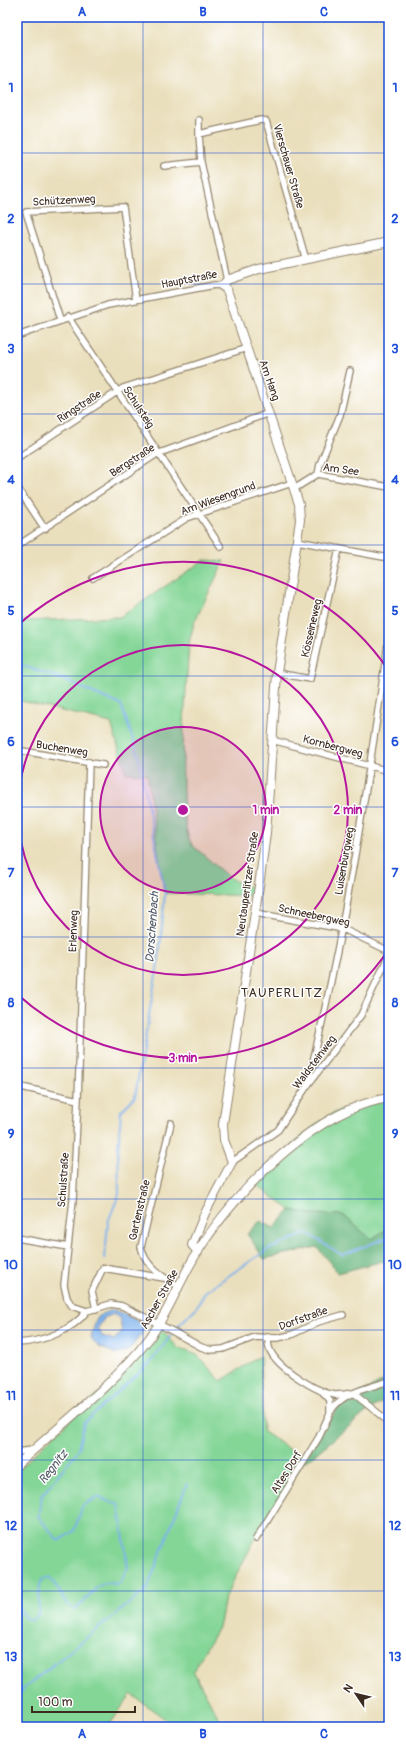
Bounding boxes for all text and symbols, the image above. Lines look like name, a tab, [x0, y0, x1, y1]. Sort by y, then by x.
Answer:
text: A	[78, 4, 87, 20]
text: B	[199, 4, 207, 20]
text: C	[320, 4, 328, 20]
text: 1	[8, 80, 14, 96]
text: 1	[392, 80, 398, 96]
street label: Vierschauer Straße	[270, 123, 307, 210]
street label: Schützenweg	[32, 192, 96, 209]
text: 2	[7, 211, 15, 227]
text: 2	[391, 211, 399, 227]
street label: Hauptstraße	[160, 268, 219, 291]
text: 3	[7, 341, 15, 357]
text: 3	[391, 341, 399, 357]
street label: Am Hang	[256, 358, 283, 403]
street label: Schulsteig	[120, 384, 157, 431]
street label: Ringstraße	[55, 387, 104, 425]
street label: Bergstraße	[107, 441, 158, 480]
street label: Am See	[322, 461, 360, 479]
text: 4	[7, 472, 15, 488]
text: 4	[391, 472, 399, 488]
street label: Am Wiesengrund	[179, 479, 257, 518]
street label: Kösseineweg	[298, 597, 325, 659]
text: 5	[7, 603, 15, 619]
text: 5	[391, 603, 399, 619]
street label: Kornbergweg	[302, 732, 365, 761]
text: 6	[7, 734, 15, 750]
text: 6	[391, 734, 399, 750]
street label: Buchenweg	[35, 738, 89, 759]
centre of rings	[176, 803, 190, 817]
text: 1 min	[253, 803, 280, 818]
text: 2 min	[334, 803, 363, 818]
street label: Luisenburgweg	[332, 826, 357, 896]
street label: Neutauperlitzer Straße	[234, 830, 261, 937]
text: 7	[8, 865, 15, 881]
text: 7	[392, 865, 399, 881]
water label: Dorschenbach	[143, 890, 163, 963]
street label: Schneebergweg	[277, 902, 351, 930]
street label: Erlenweg	[66, 909, 81, 952]
district label: TAUPERLITZ	[241, 985, 323, 1001]
text: 8	[8, 995, 15, 1011]
text: 8	[392, 995, 399, 1011]
street label: Waldsteinweg	[290, 1033, 339, 1092]
text: 3 min	[169, 1051, 198, 1066]
text: 9	[8, 1126, 15, 1142]
text: 9	[392, 1126, 399, 1142]
street label: Schulstraße	[55, 1152, 72, 1208]
street label: Gartenstraße	[126, 1178, 153, 1242]
text: 10	[4, 1257, 18, 1273]
text: 10	[388, 1257, 402, 1273]
street label: Ascher Straße	[138, 1267, 181, 1331]
street label: Dorfstraße	[277, 1303, 330, 1333]
text: 11	[6, 1388, 16, 1404]
text: 11	[390, 1388, 400, 1404]
water label: Regnitz	[36, 1446, 72, 1487]
street label: Altes Dorf	[268, 1448, 305, 1496]
text: 12	[5, 1518, 17, 1534]
text: 12	[389, 1518, 401, 1534]
text: 13	[5, 1649, 17, 1665]
text: 13	[389, 1649, 401, 1665]
north arrow	[336, 1674, 376, 1714]
text: N	[341, 1681, 356, 1695]
scale bar	[32, 1688, 135, 1714]
text: 100 m	[38, 1695, 73, 1710]
text: A	[78, 1726, 87, 1742]
text: B	[199, 1726, 207, 1742]
text: C	[320, 1726, 328, 1742]

